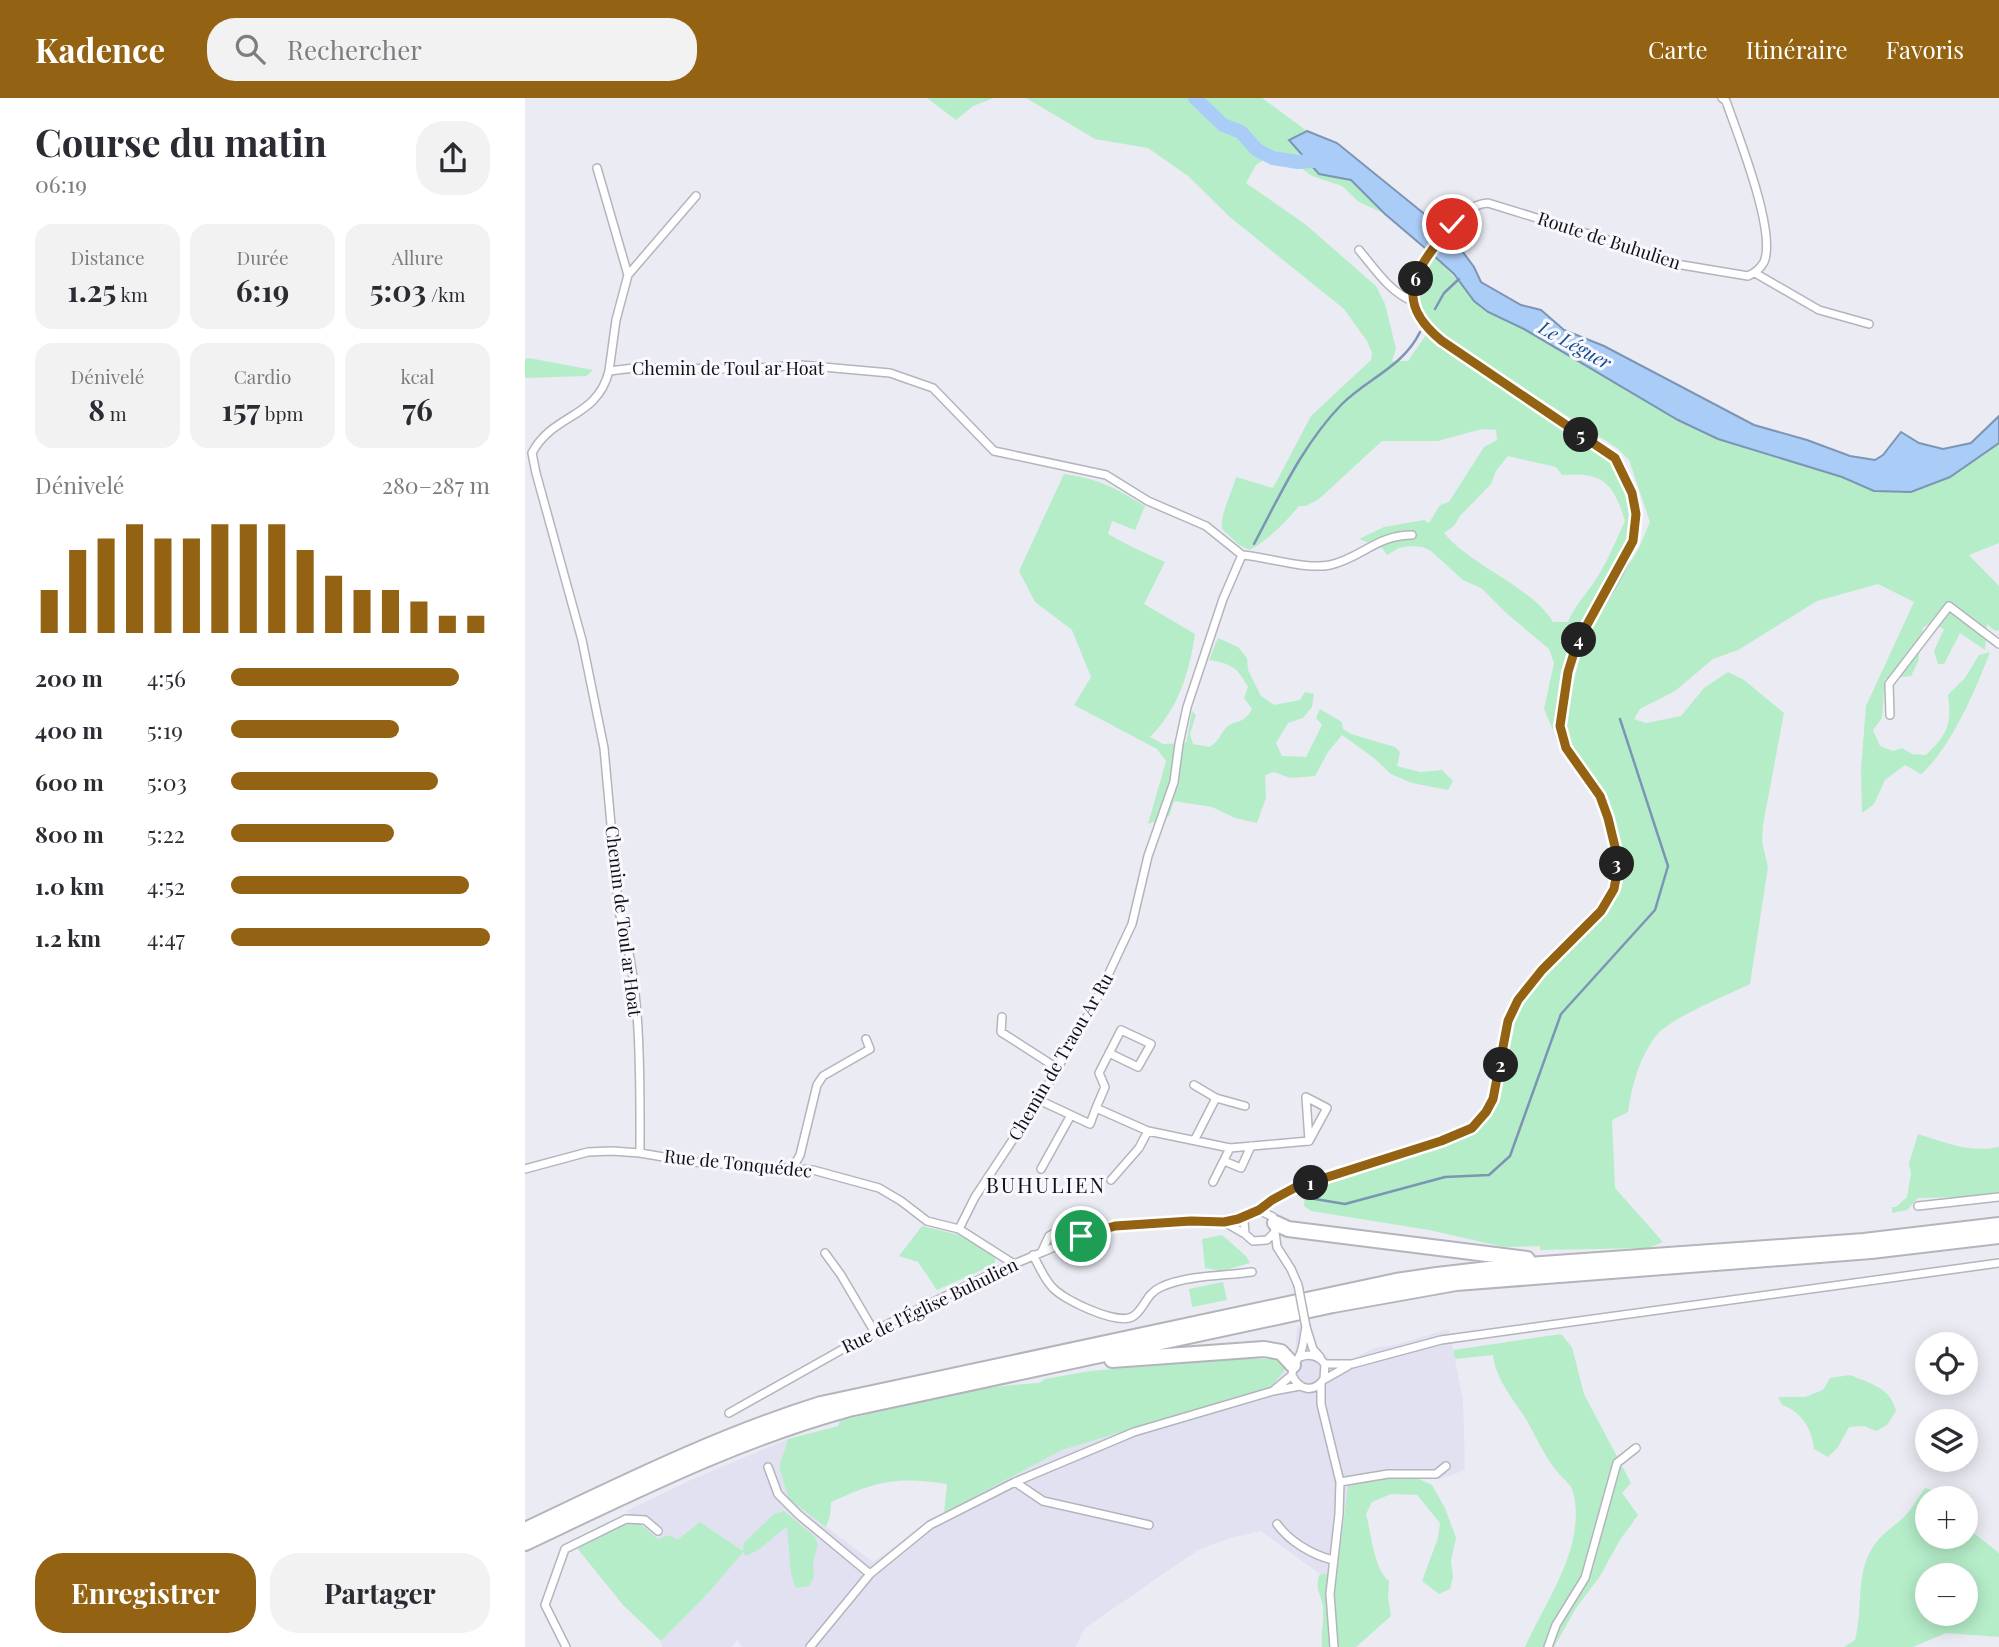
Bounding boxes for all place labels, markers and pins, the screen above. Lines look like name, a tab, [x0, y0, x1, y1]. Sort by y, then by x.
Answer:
pin	[1422, 194, 1482, 254]
pin: 6	[1399, 262, 1433, 296]
pin: 5	[1563, 418, 1599, 452]
pin: 4	[1561, 622, 1597, 658]
pin: 3	[1599, 846, 1635, 882]
pin: 2	[1483, 1048, 1518, 1082]
pin: 1	[1293, 1166, 1329, 1200]
pin	[1051, 1206, 1111, 1266]

